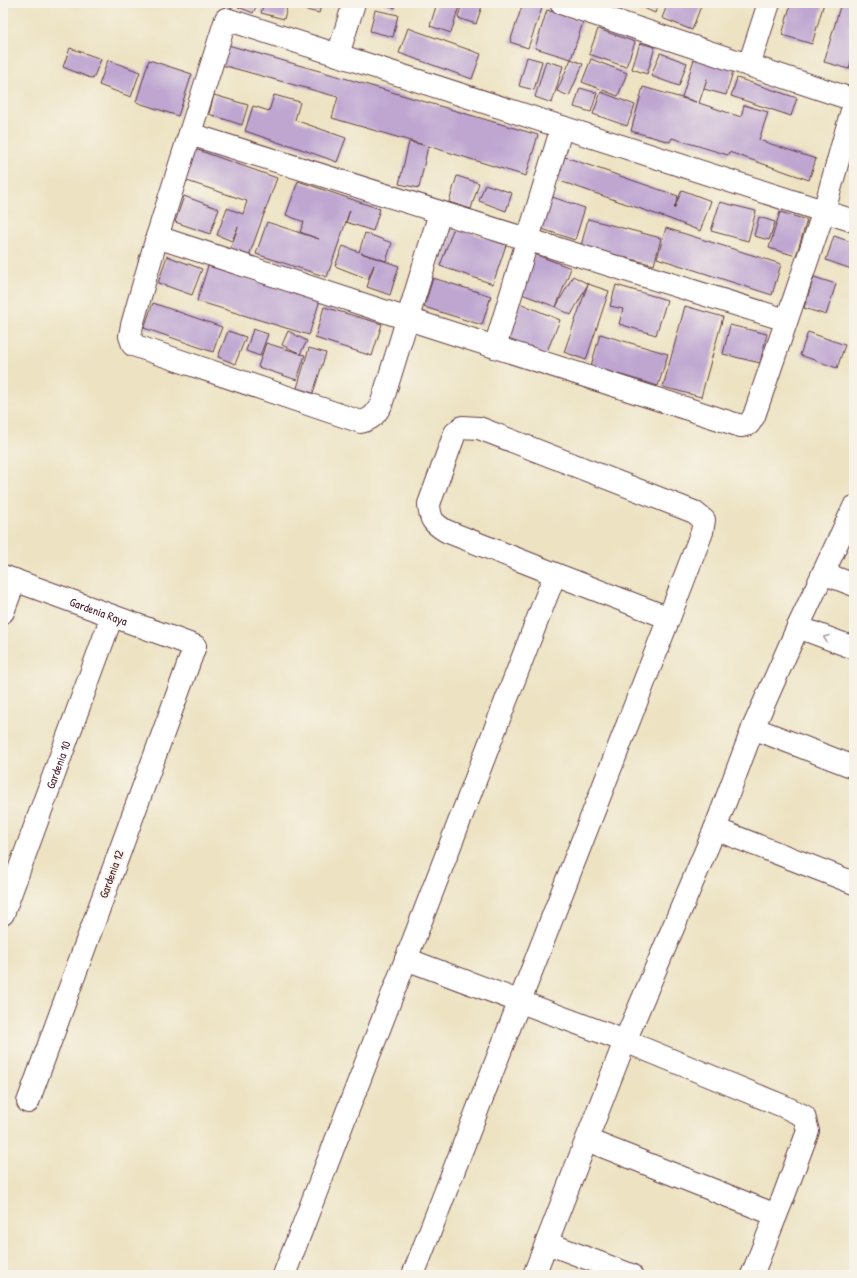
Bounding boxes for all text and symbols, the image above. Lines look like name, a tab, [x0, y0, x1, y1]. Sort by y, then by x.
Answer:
street label: Gardenia Raya	[68, 593, 130, 629]
one-way arrow	[822, 634, 829, 642]
street label: Gardenia 10	[41, 738, 74, 791]
street label: Gardenia 12	[94, 847, 128, 900]

